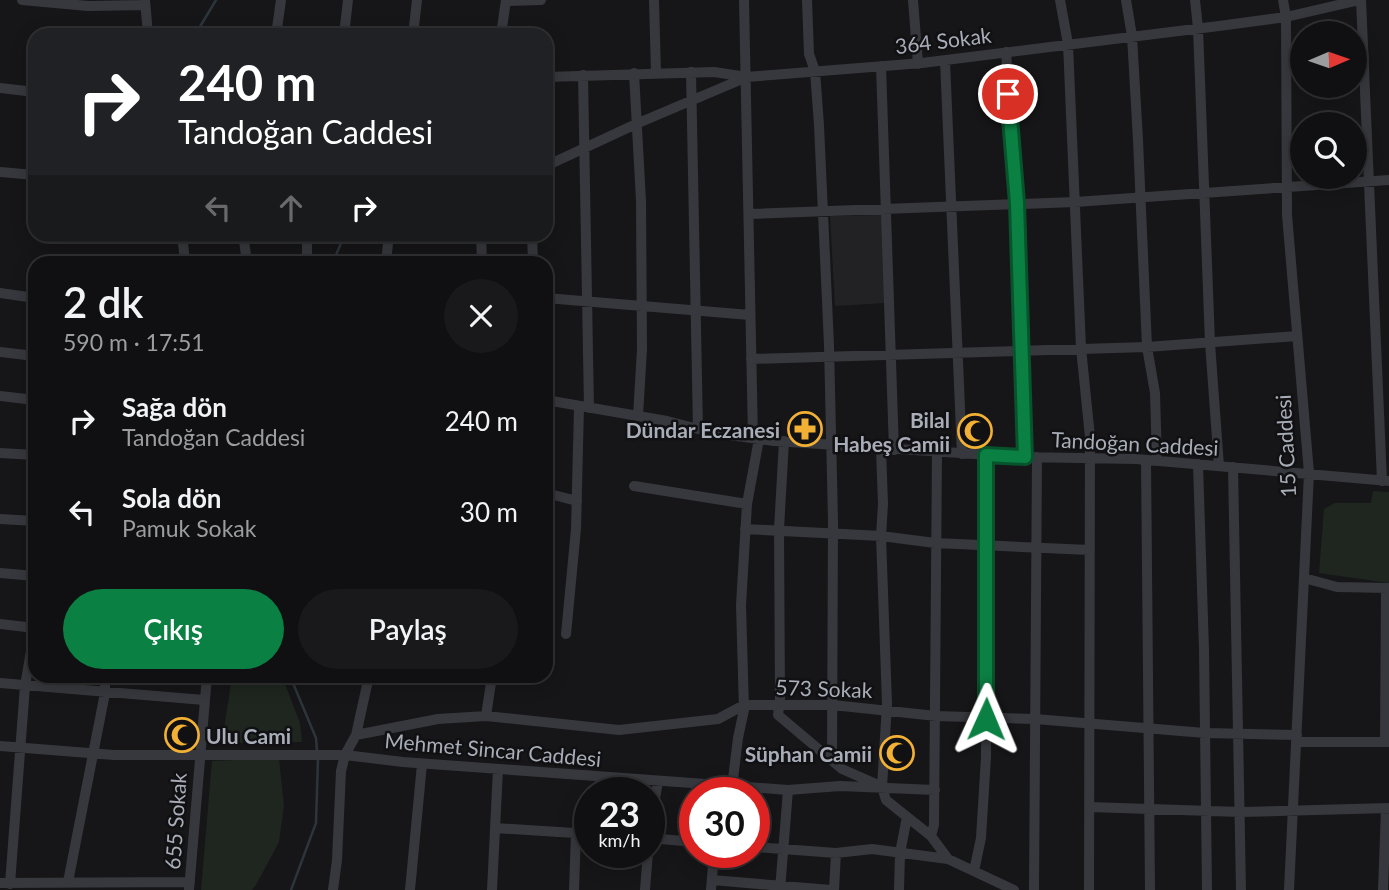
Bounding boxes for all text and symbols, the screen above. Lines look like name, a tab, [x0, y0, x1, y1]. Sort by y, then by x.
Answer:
north arrow	[1290, 21, 1367, 98]
map controls	[1290, 21, 1367, 189]
street label: 364 Sokak	[893, 22, 993, 58]
text: 240 m	[178, 53, 316, 111]
icon: right	[63, 56, 154, 147]
pin	[978, 64, 1038, 124]
icon: arrive	[989, 75, 1027, 113]
text: Tandoğan Caddesi	[178, 112, 433, 151]
button: search	[1290, 112, 1367, 189]
icon: left	[199, 189, 237, 227]
icon: ahead	[272, 189, 310, 227]
icon: right	[345, 189, 383, 227]
text: 2 dk	[63, 277, 143, 327]
button: close	[444, 279, 518, 353]
text: 590 m · 17:51	[63, 328, 205, 356]
text: Sağa dön	[122, 391, 227, 423]
street label: 15 Caddesi	[1270, 394, 1300, 498]
icon: right	[63, 402, 101, 440]
text: 240 m	[445, 405, 518, 437]
place label: Bilal Habeş Camii	[833, 407, 950, 456]
pharmacy icon: Dündar Eczanesi	[786, 410, 824, 448]
mosque icon: Bilal Habeş Camii	[956, 412, 994, 450]
place label: Dündar Eczanesi	[626, 417, 780, 442]
text: Tandoğan Caddesi	[122, 423, 305, 451]
street label: Tandoğan Caddesi	[1051, 426, 1219, 460]
text: Sola dön	[122, 482, 222, 514]
icon: left	[63, 493, 101, 531]
text: 30 m	[460, 496, 518, 528]
text: Pamuk Sokak	[122, 514, 256, 542]
button: Çıkış	[63, 589, 284, 669]
button: Paylaş	[298, 589, 518, 669]
street label: 573 Sokak	[775, 674, 873, 702]
position arrow	[949, 682, 1023, 756]
mosque icon: Ulu Cami	[163, 716, 201, 754]
place label: Ulu Cami	[206, 723, 291, 748]
street label: Mehmet Sincar Caddesi	[384, 727, 602, 771]
mosque icon: Süphan Camii	[878, 734, 916, 772]
place label: Süphan Camii	[745, 741, 872, 766]
street label: 655 Sokak	[159, 771, 191, 870]
speed limit sign: 30	[679, 777, 770, 868]
text: 23	[599, 792, 640, 834]
text: km/h	[598, 829, 641, 851]

